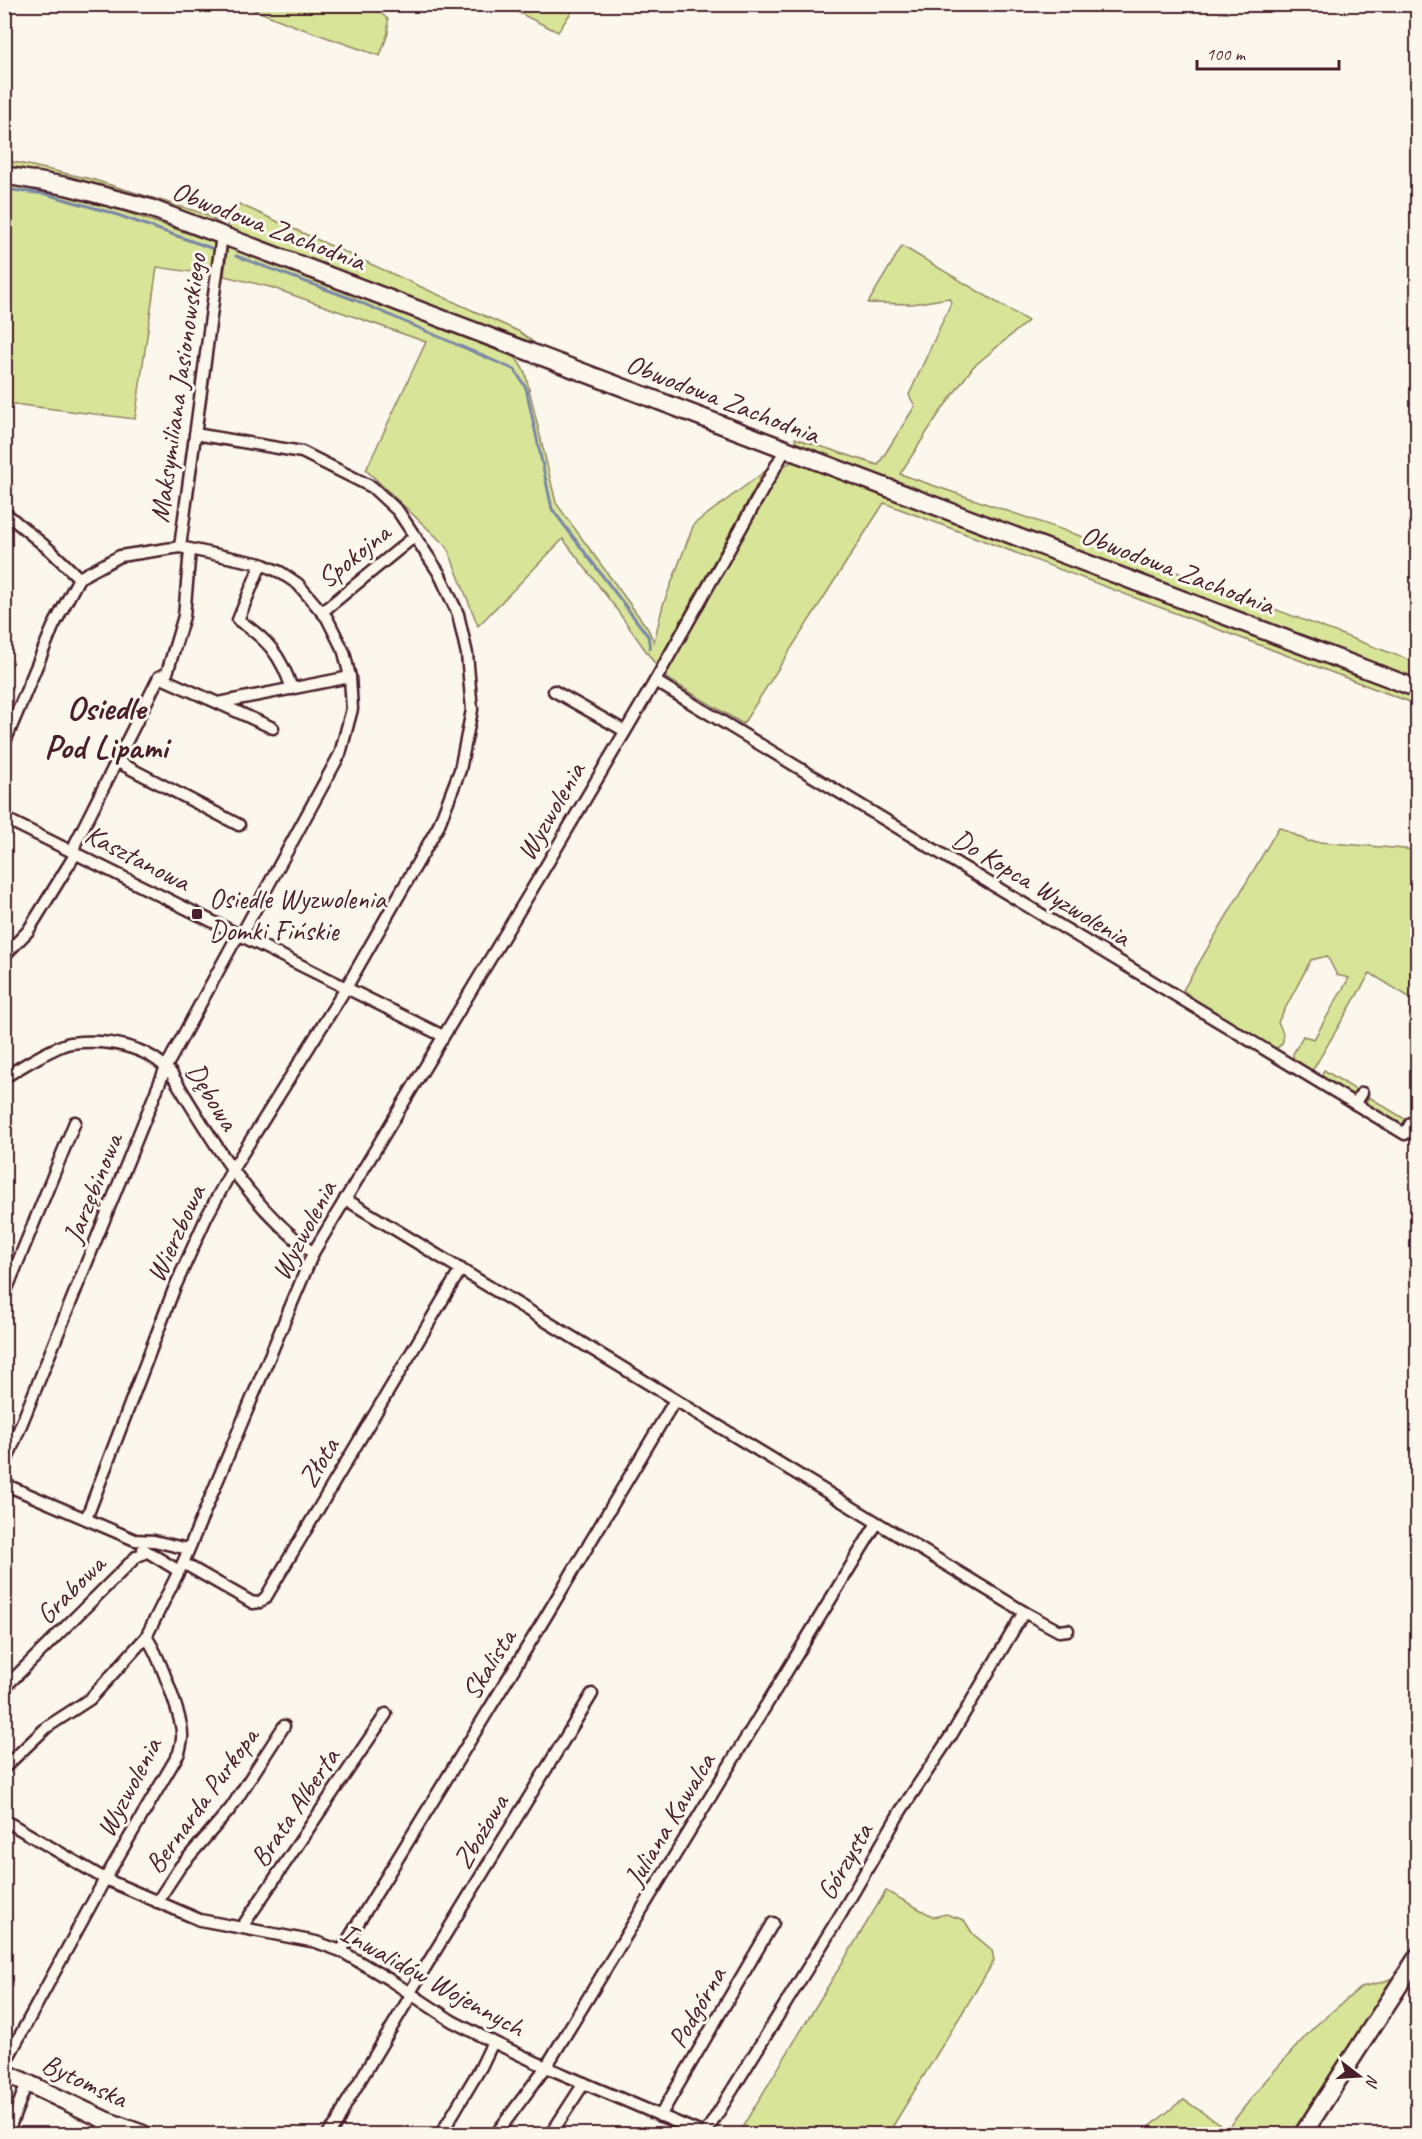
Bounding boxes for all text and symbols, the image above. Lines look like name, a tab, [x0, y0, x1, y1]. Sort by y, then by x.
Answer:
scale bar	[1197, 33, 1340, 71]
text: 100 m	[1206, 43, 1247, 65]
street label: Obwodowa Zachodnia	[167, 173, 372, 279]
street label: Maksymiliana Jasionowskiego	[141, 249, 214, 525]
street label: Obwodowa Zachodnia	[621, 346, 826, 452]
street label: Spokojna	[310, 514, 399, 595]
street label: Obwodowa Zachodnia	[1076, 517, 1281, 623]
district label: Osiedle Pod Lipami	[44, 686, 172, 768]
street label: Wyzwolenia	[508, 754, 593, 866]
street label: Kasztanowa	[79, 816, 198, 900]
street label: Do Kopca Wyzwolenia	[947, 821, 1138, 955]
place label: Osiedle Wyzwolenia Domki Fińskie	[209, 881, 388, 948]
marker: Osiedle Wyzwolenia Domki Fińskie	[190, 907, 204, 921]
street label: Dębowa	[178, 1056, 248, 1138]
street label: Jarzębinowa	[54, 1126, 131, 1250]
street label: Wyzwolenia	[263, 1173, 345, 1286]
street label: Wierzbowa	[138, 1178, 214, 1287]
street label: Złota	[290, 1430, 348, 1493]
street label: Grabowa	[28, 1546, 114, 1631]
street label: Skalista	[453, 1620, 525, 1706]
street label: Bernarda Purkopa	[137, 1719, 267, 1880]
street label: Wyzwolenia	[88, 1730, 170, 1843]
street label: Brata Alberta	[242, 1740, 348, 1873]
street label: Juliana Kawalca	[615, 1745, 724, 1894]
street label: Zbożowa	[445, 1786, 517, 1875]
street label: Górzysta	[809, 1815, 881, 1906]
street label: Inwalidów Wojennych	[334, 1914, 533, 2045]
street label: Podgórna	[659, 1959, 734, 2054]
street label: Bytomska	[37, 2046, 135, 2116]
north arrow	[1329, 2046, 1389, 2106]
text: N	[1360, 2072, 1383, 2091]

